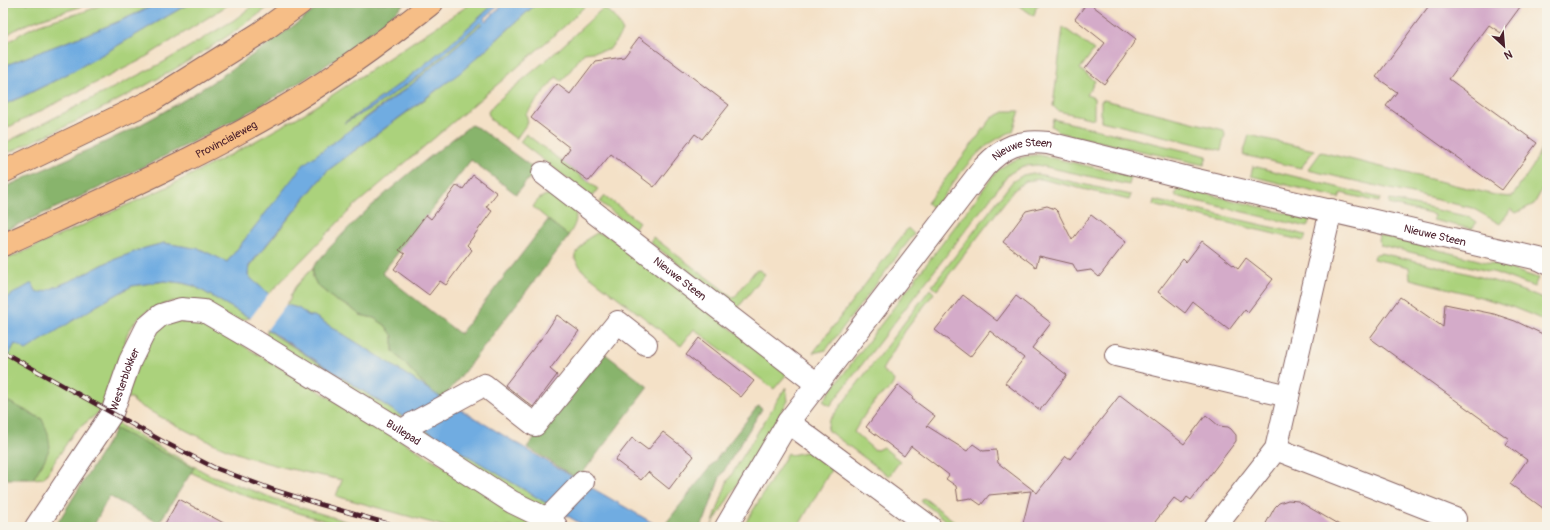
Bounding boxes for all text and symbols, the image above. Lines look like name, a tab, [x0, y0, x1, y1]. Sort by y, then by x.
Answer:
north arrow	[1484, 26, 1524, 66]
text: N	[1501, 47, 1514, 62]
street label: Provincialeweg	[193, 117, 260, 161]
street label: Nieuwe Steen	[989, 136, 1054, 163]
street label: Nieuwe Steen	[1403, 222, 1467, 248]
street label: Nieuwe Steen	[651, 254, 709, 303]
street label: Westerblokker	[107, 346, 142, 412]
street label: Bullepad	[384, 417, 423, 448]

